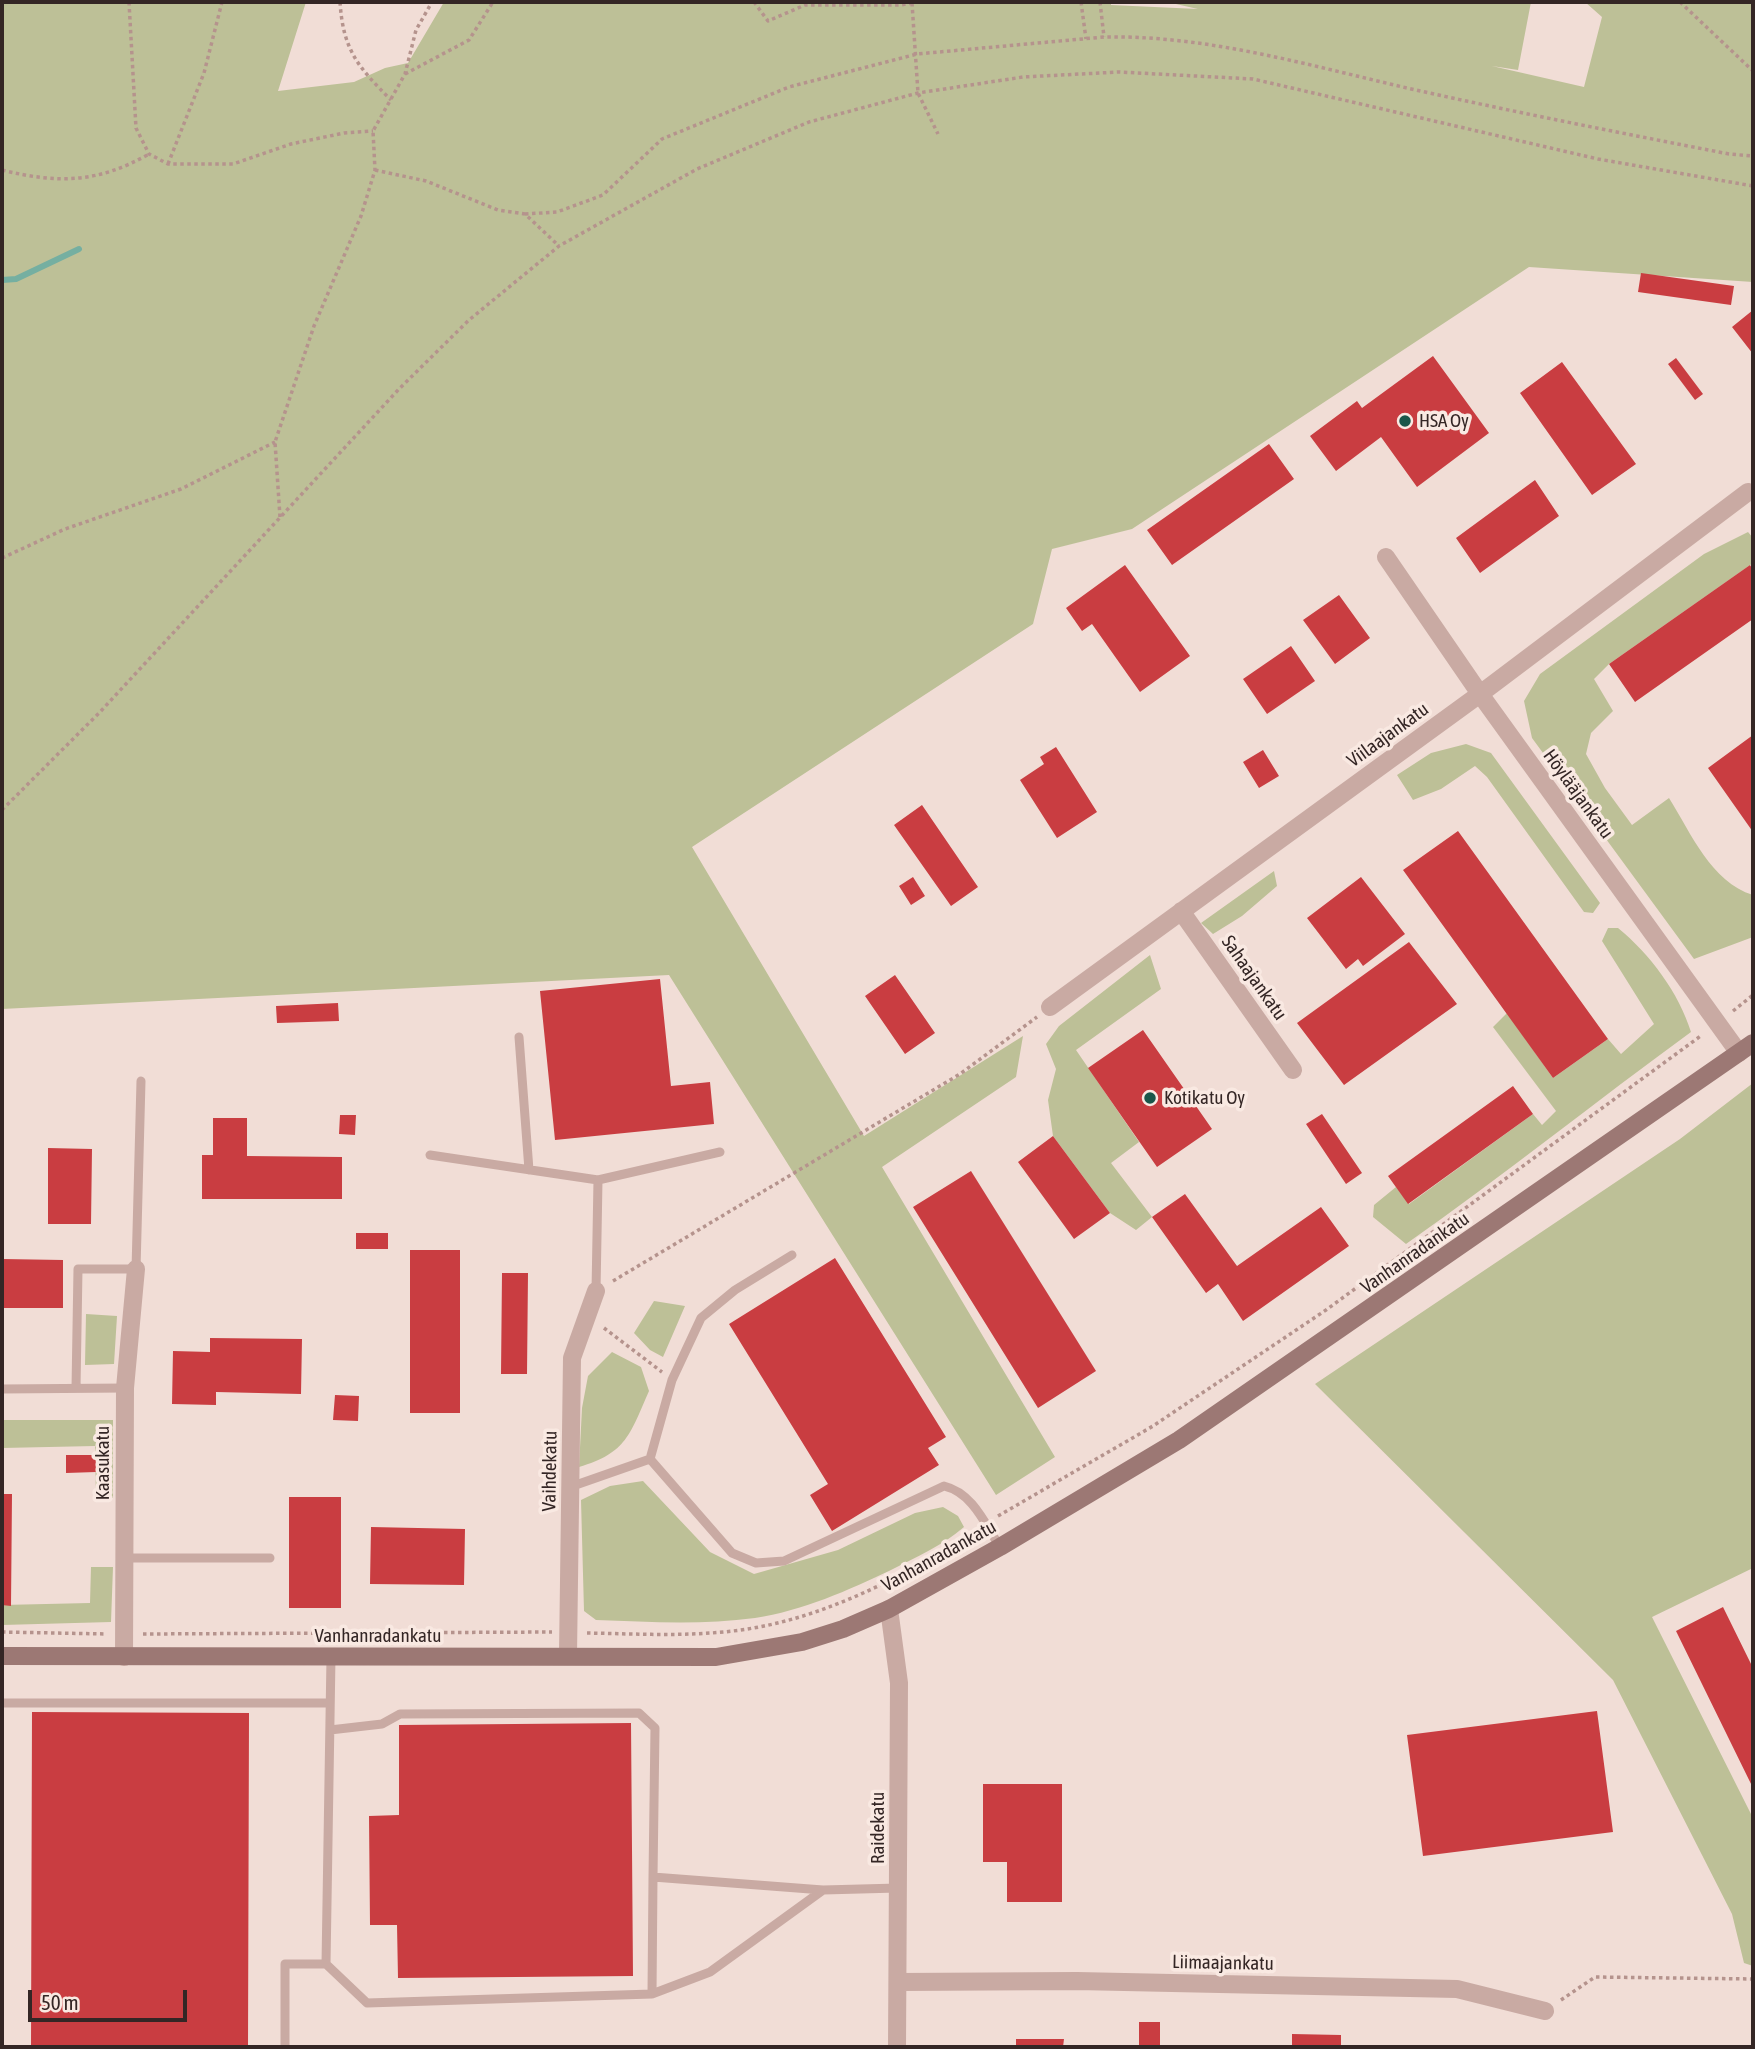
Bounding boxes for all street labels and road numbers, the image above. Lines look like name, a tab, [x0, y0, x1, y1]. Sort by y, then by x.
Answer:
street label: Viilaajankatu	[1343, 698, 1433, 772]
street label: Höylääjankatu	[1538, 745, 1618, 843]
street label: Sahaajankatu	[1217, 931, 1291, 1025]
street label: Vanhanradankatu	[1356, 1207, 1474, 1299]
street label: Kaasukatu	[92, 1426, 114, 1500]
street label: Vaihdekatu	[538, 1430, 562, 1512]
street label: Vanhanradankatu	[878, 1515, 1000, 1597]
street label: Vanhanradankatu	[314, 1625, 442, 1647]
street label: Raidekatu	[867, 1792, 889, 1864]
street label: Liimaajankatu	[1172, 1951, 1274, 1975]

